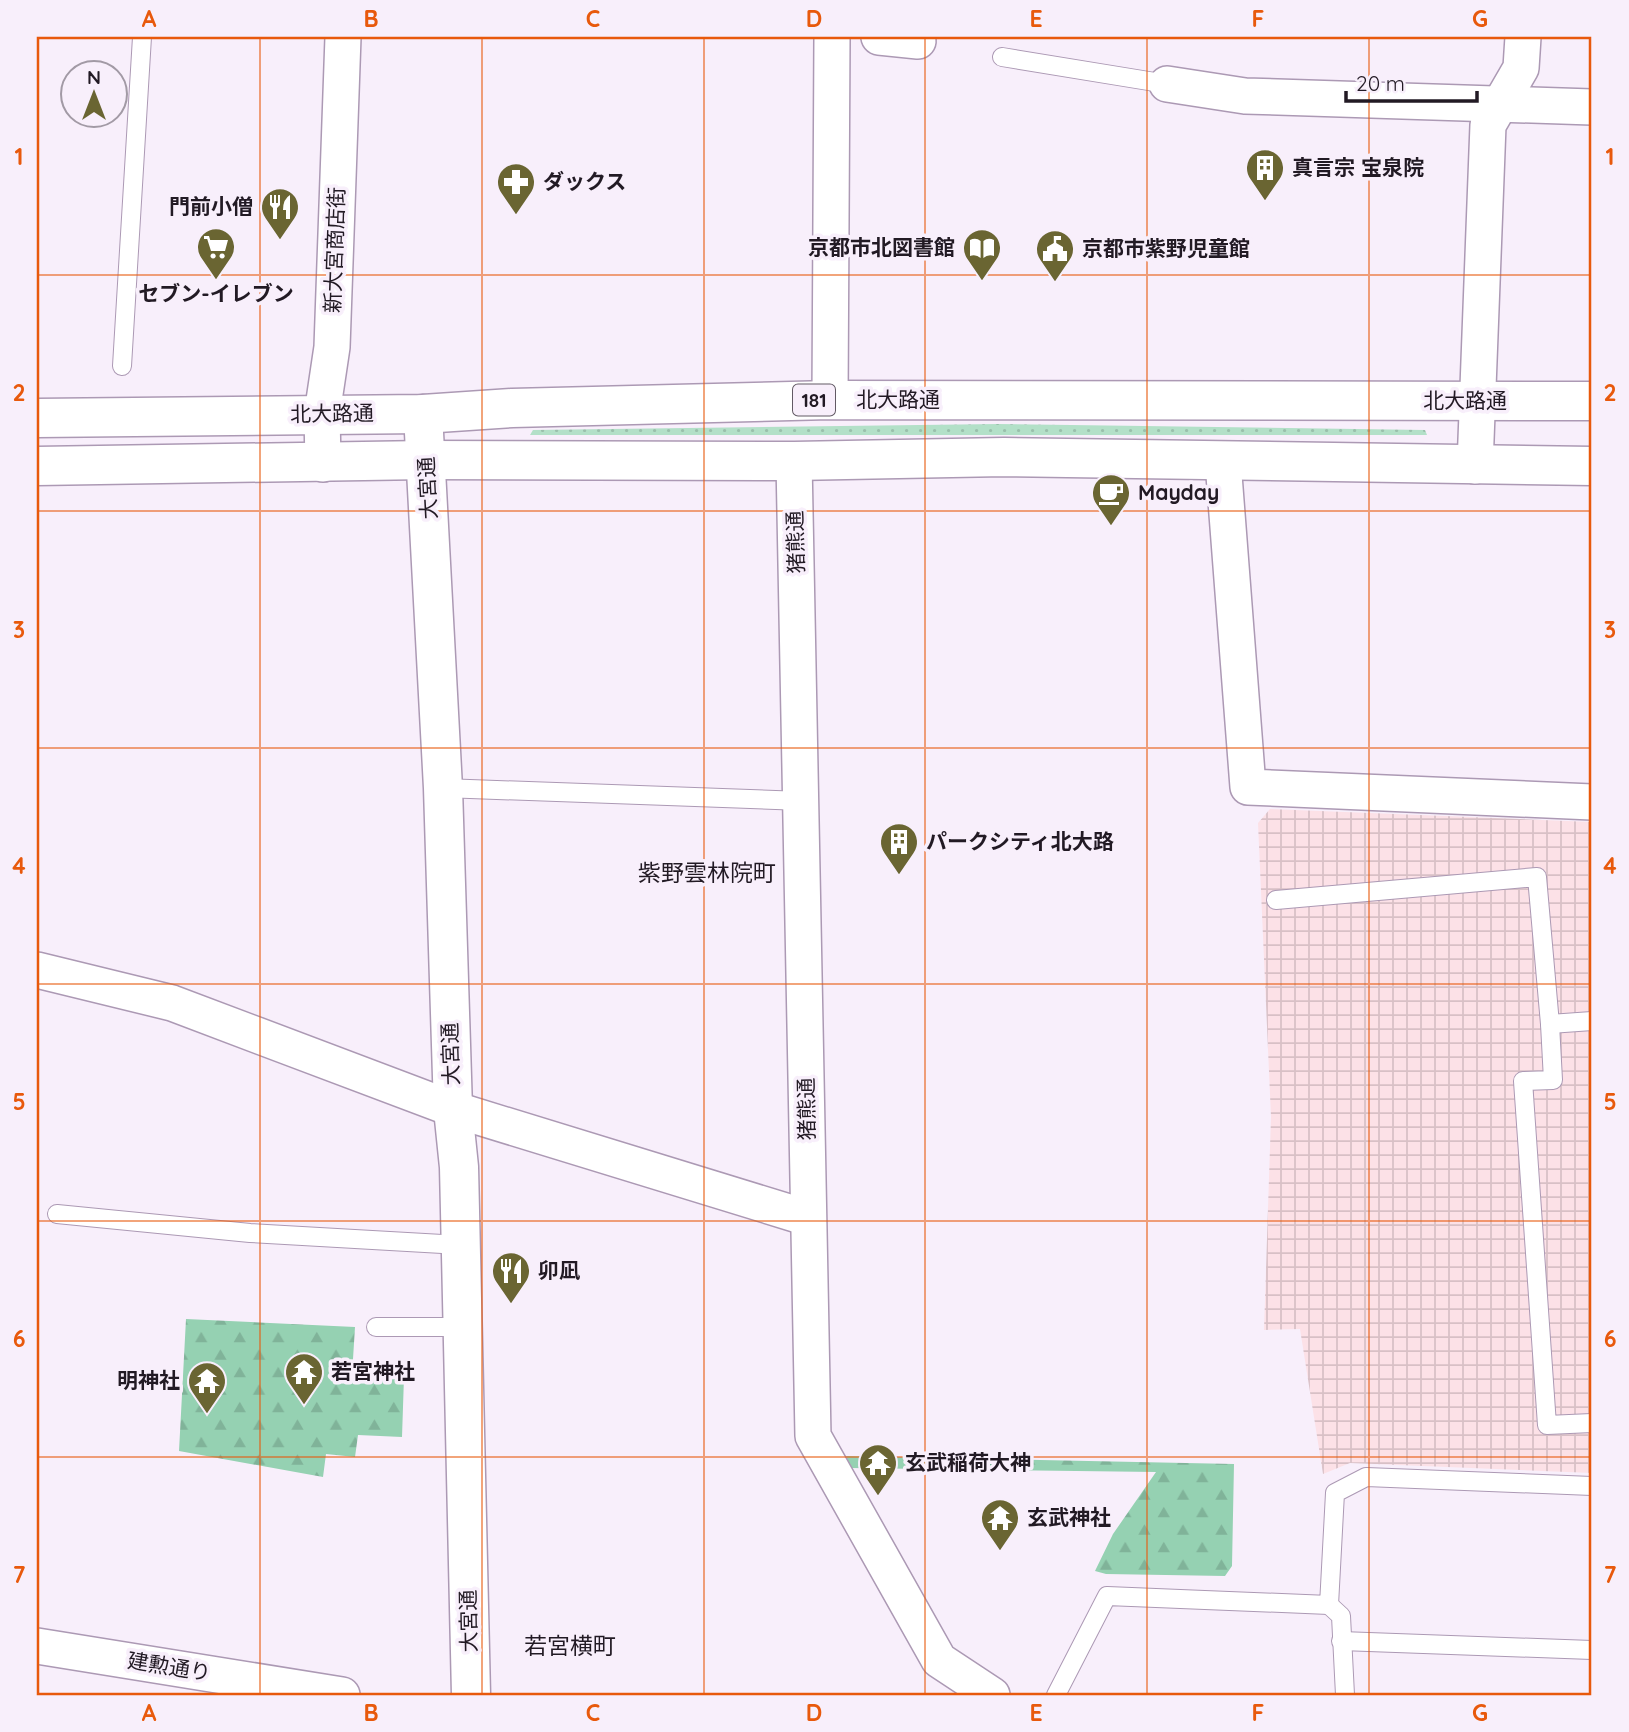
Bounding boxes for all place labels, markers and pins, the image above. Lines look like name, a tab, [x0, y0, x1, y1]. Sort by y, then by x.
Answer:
building icon: 真言宗 宝泉院	[1244, 147, 1286, 202]
place label: 真言宗 宝泉院	[1292, 154, 1424, 180]
pharmacy icon: ダックス	[495, 161, 537, 216]
place label: ダックス	[543, 168, 626, 194]
restaurant icon: 門前小僧	[259, 186, 301, 241]
place label: 門前小僧	[169, 193, 253, 219]
supermarket icon: セブン-イレブン	[195, 226, 237, 281]
library icon: 京都市北図書館	[961, 227, 1003, 282]
public building icon: 京都市紫野児童館	[1034, 228, 1076, 283]
place label: 京都市北図書館	[808, 234, 955, 260]
place label: 京都市紫野児童館	[1082, 235, 1250, 261]
place label: セブン-イレブン	[138, 280, 294, 306]
cafe icon: Mayday	[1090, 472, 1132, 527]
place label: Mayday	[1138, 479, 1219, 505]
building icon: パークシティ北大路	[878, 821, 920, 876]
place label: パークシティ北大路	[926, 828, 1114, 854]
restaurant icon: 卯凪	[490, 1250, 532, 1305]
place label: 卯凪	[538, 1257, 580, 1283]
temple icon: 若宮神社	[283, 1351, 325, 1406]
place label: 若宮神社	[331, 1358, 415, 1384]
temple icon: 明神社	[186, 1360, 228, 1415]
place label: 明神社	[117, 1367, 180, 1393]
temple icon: 玄武稲荷大神	[857, 1442, 899, 1497]
place label: 玄武稲荷大神	[905, 1449, 1031, 1475]
temple icon: 玄武神社	[979, 1497, 1021, 1552]
place label: 玄武神社	[1027, 1504, 1111, 1530]

